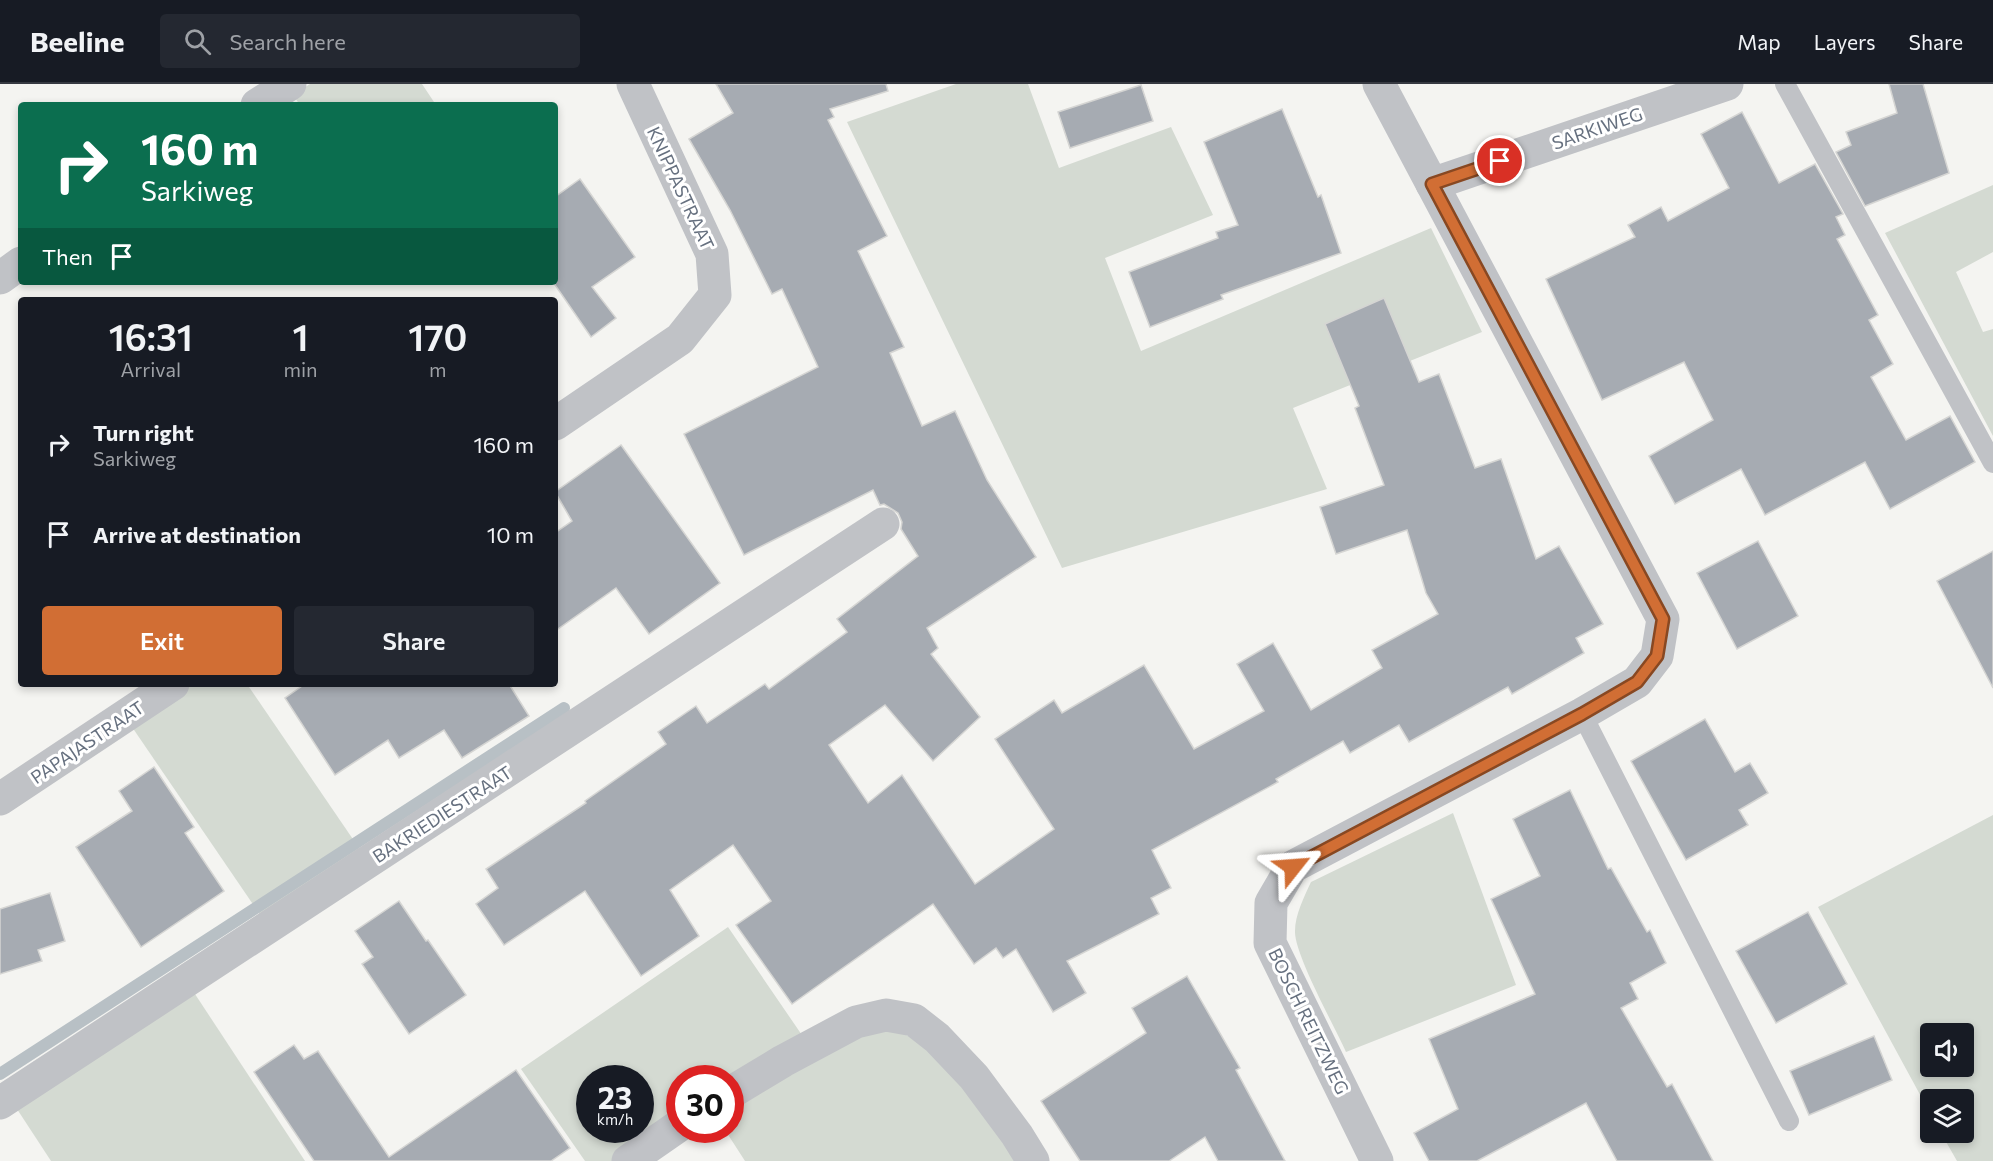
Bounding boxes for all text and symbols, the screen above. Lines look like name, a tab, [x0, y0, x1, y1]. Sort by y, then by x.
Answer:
search box	[160, 14, 580, 68]
text: Beeline	[30, 24, 124, 58]
icon: search	[181, 25, 214, 58]
text: Search here	[229, 28, 346, 55]
text: Map	[1737, 29, 1781, 54]
text: Layers	[1814, 29, 1876, 54]
text: Share	[1909, 29, 1963, 54]
street label: SARKIWEG	[1549, 102, 1645, 154]
text: 160 m	[141, 122, 259, 174]
street label: KNIPPASTRAAT	[643, 123, 719, 253]
icon: right	[42, 126, 120, 204]
pin	[1474, 135, 1525, 186]
icon: arrive	[1483, 144, 1516, 177]
text: Sarkiweg	[141, 174, 253, 207]
icon: arrive	[105, 240, 138, 273]
text: Then	[42, 243, 93, 270]
text: 16:31	[109, 314, 193, 358]
text: 1	[292, 314, 308, 358]
text: 170	[408, 314, 467, 358]
text: Arrival	[120, 357, 181, 381]
text: min	[283, 357, 318, 381]
text: m	[429, 357, 446, 381]
text: Turn right	[93, 419, 194, 446]
icon: right	[42, 428, 75, 461]
text: 160 m	[473, 431, 534, 458]
text: Sarkiweg	[93, 446, 176, 470]
icon: arrive	[42, 518, 75, 551]
text: Arrive at destination	[93, 521, 301, 548]
text: 10 m	[487, 521, 534, 548]
button: Exit	[42, 606, 282, 675]
button: Share	[294, 606, 534, 675]
street label: PAPAJASTRAAT	[26, 696, 148, 788]
street label: BAKRIEDIESTRAAT	[368, 761, 516, 867]
position arrow	[1261, 835, 1325, 899]
street label: BOSCH REITZWEG	[1264, 944, 1354, 1098]
map controls	[1920, 1023, 1974, 1143]
button: sound	[1920, 1023, 1974, 1077]
speed limit sign: 30	[666, 1065, 744, 1143]
text: 23	[598, 1078, 632, 1115]
button: layers	[1920, 1089, 1974, 1143]
text: km/h	[597, 1110, 633, 1128]

